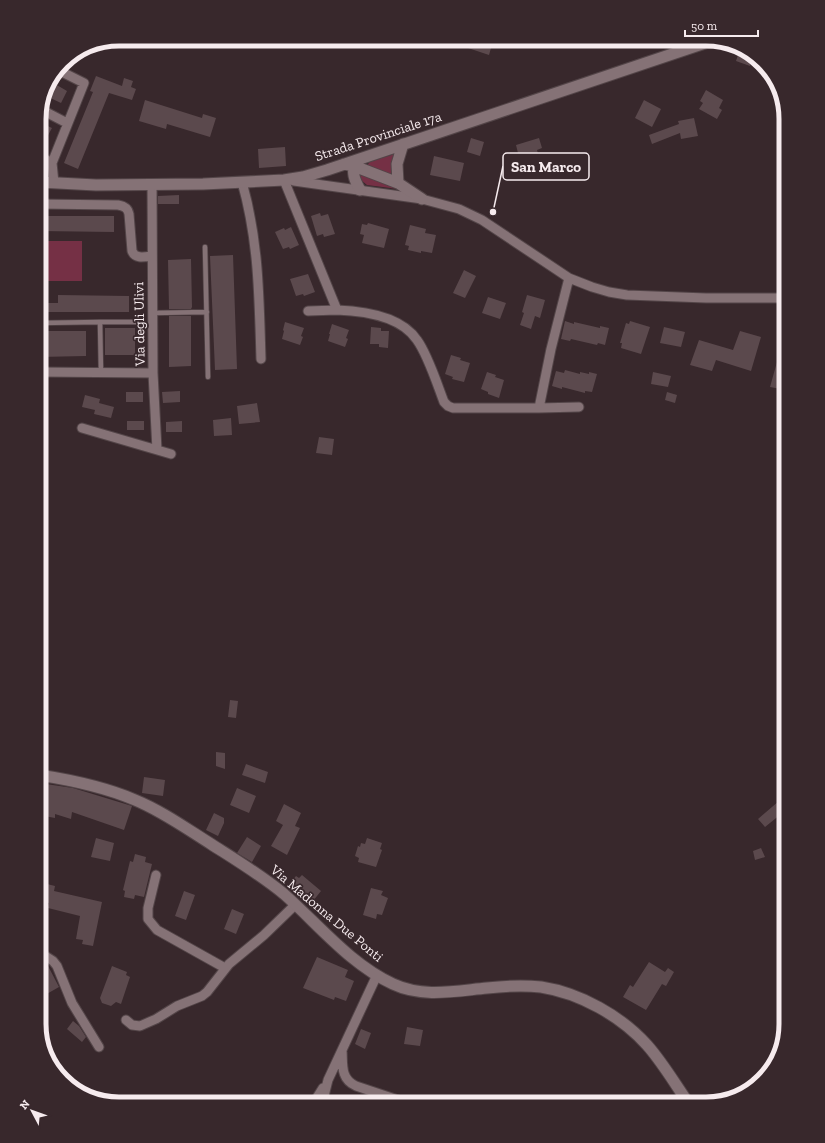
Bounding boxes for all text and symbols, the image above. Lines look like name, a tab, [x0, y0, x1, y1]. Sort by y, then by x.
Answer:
scale bar	[685, 12, 758, 38]
text: 50 m	[691, 19, 718, 33]
street label: Strada Provinciale 17a	[313, 108, 444, 165]
callout: San Marco	[503, 153, 589, 180]
text: San Marco	[511, 158, 581, 176]
street label: Via degli Ulivi	[130, 282, 149, 367]
street label: Via Madonna Due Ponti	[266, 861, 387, 966]
north arrow	[12, 1091, 52, 1131]
text: N	[17, 1097, 33, 1112]

